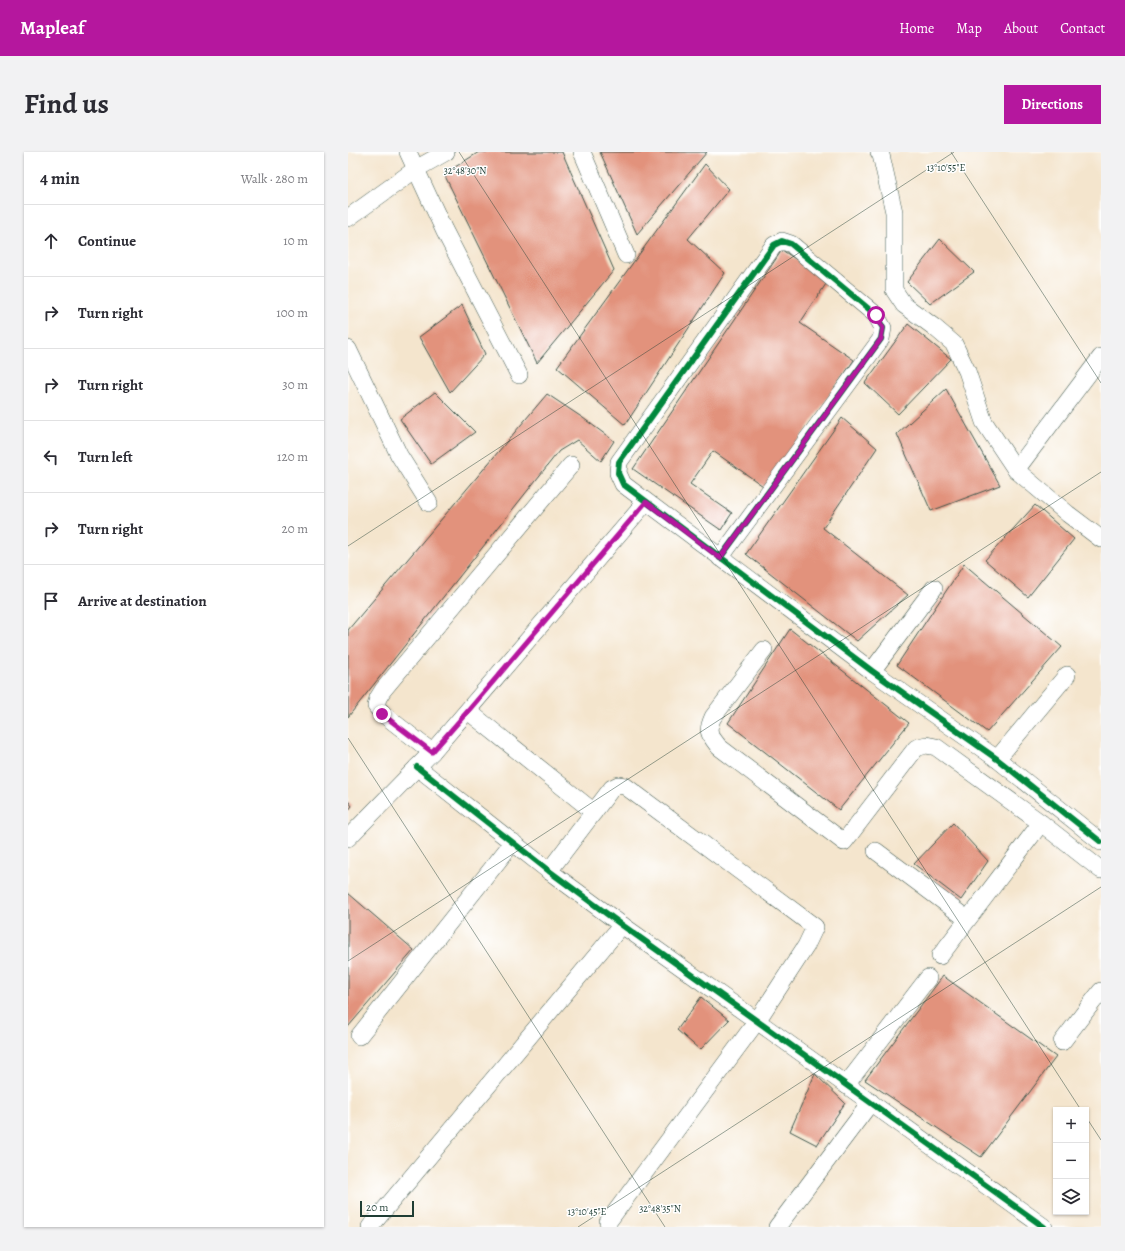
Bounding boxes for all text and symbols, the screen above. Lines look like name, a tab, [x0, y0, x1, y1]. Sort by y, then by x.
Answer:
text: Mapleaf	[20, 15, 85, 41]
text: Home	[899, 19, 934, 38]
text: Map	[956, 19, 982, 38]
text: About	[1004, 19, 1038, 38]
text: Contact	[1060, 19, 1105, 38]
text: Find us	[24, 85, 109, 123]
button: Directions	[1004, 85, 1101, 124]
text: 13°10'55"E	[927, 161, 965, 174]
text: 32°48'30"N	[444, 164, 486, 177]
text: 4 min	[40, 167, 80, 190]
text: Walk · 280 m	[241, 170, 308, 187]
icon: ahead	[40, 230, 62, 252]
text: Continue	[78, 231, 136, 251]
text: 10 m	[283, 232, 308, 249]
icon: right	[40, 302, 62, 324]
text: Turn right	[78, 303, 143, 323]
text: 100 m	[276, 304, 308, 321]
route start	[867, 306, 885, 324]
icon: right	[40, 374, 62, 396]
text: Turn right	[78, 375, 143, 395]
text: 30 m	[282, 376, 308, 393]
icon: left	[40, 446, 62, 468]
text: Turn left	[78, 447, 133, 467]
text: 120 m	[277, 448, 308, 465]
icon: right	[40, 518, 62, 540]
text: Turn right	[78, 519, 143, 539]
text: 20 m	[282, 520, 308, 537]
icon: arrive	[40, 590, 62, 612]
text: Arrive at destination	[78, 591, 207, 611]
route end	[373, 705, 391, 723]
map controls	[1053, 1107, 1089, 1215]
button: +	[1053, 1107, 1089, 1143]
button: −	[1053, 1143, 1089, 1179]
button: layers	[1053, 1179, 1089, 1215]
scale bar	[360, 1199, 414, 1218]
text: 20 m	[366, 1200, 388, 1215]
text: 32°48'35"N	[639, 1202, 681, 1215]
text: 13°10'45"E	[568, 1205, 606, 1218]

